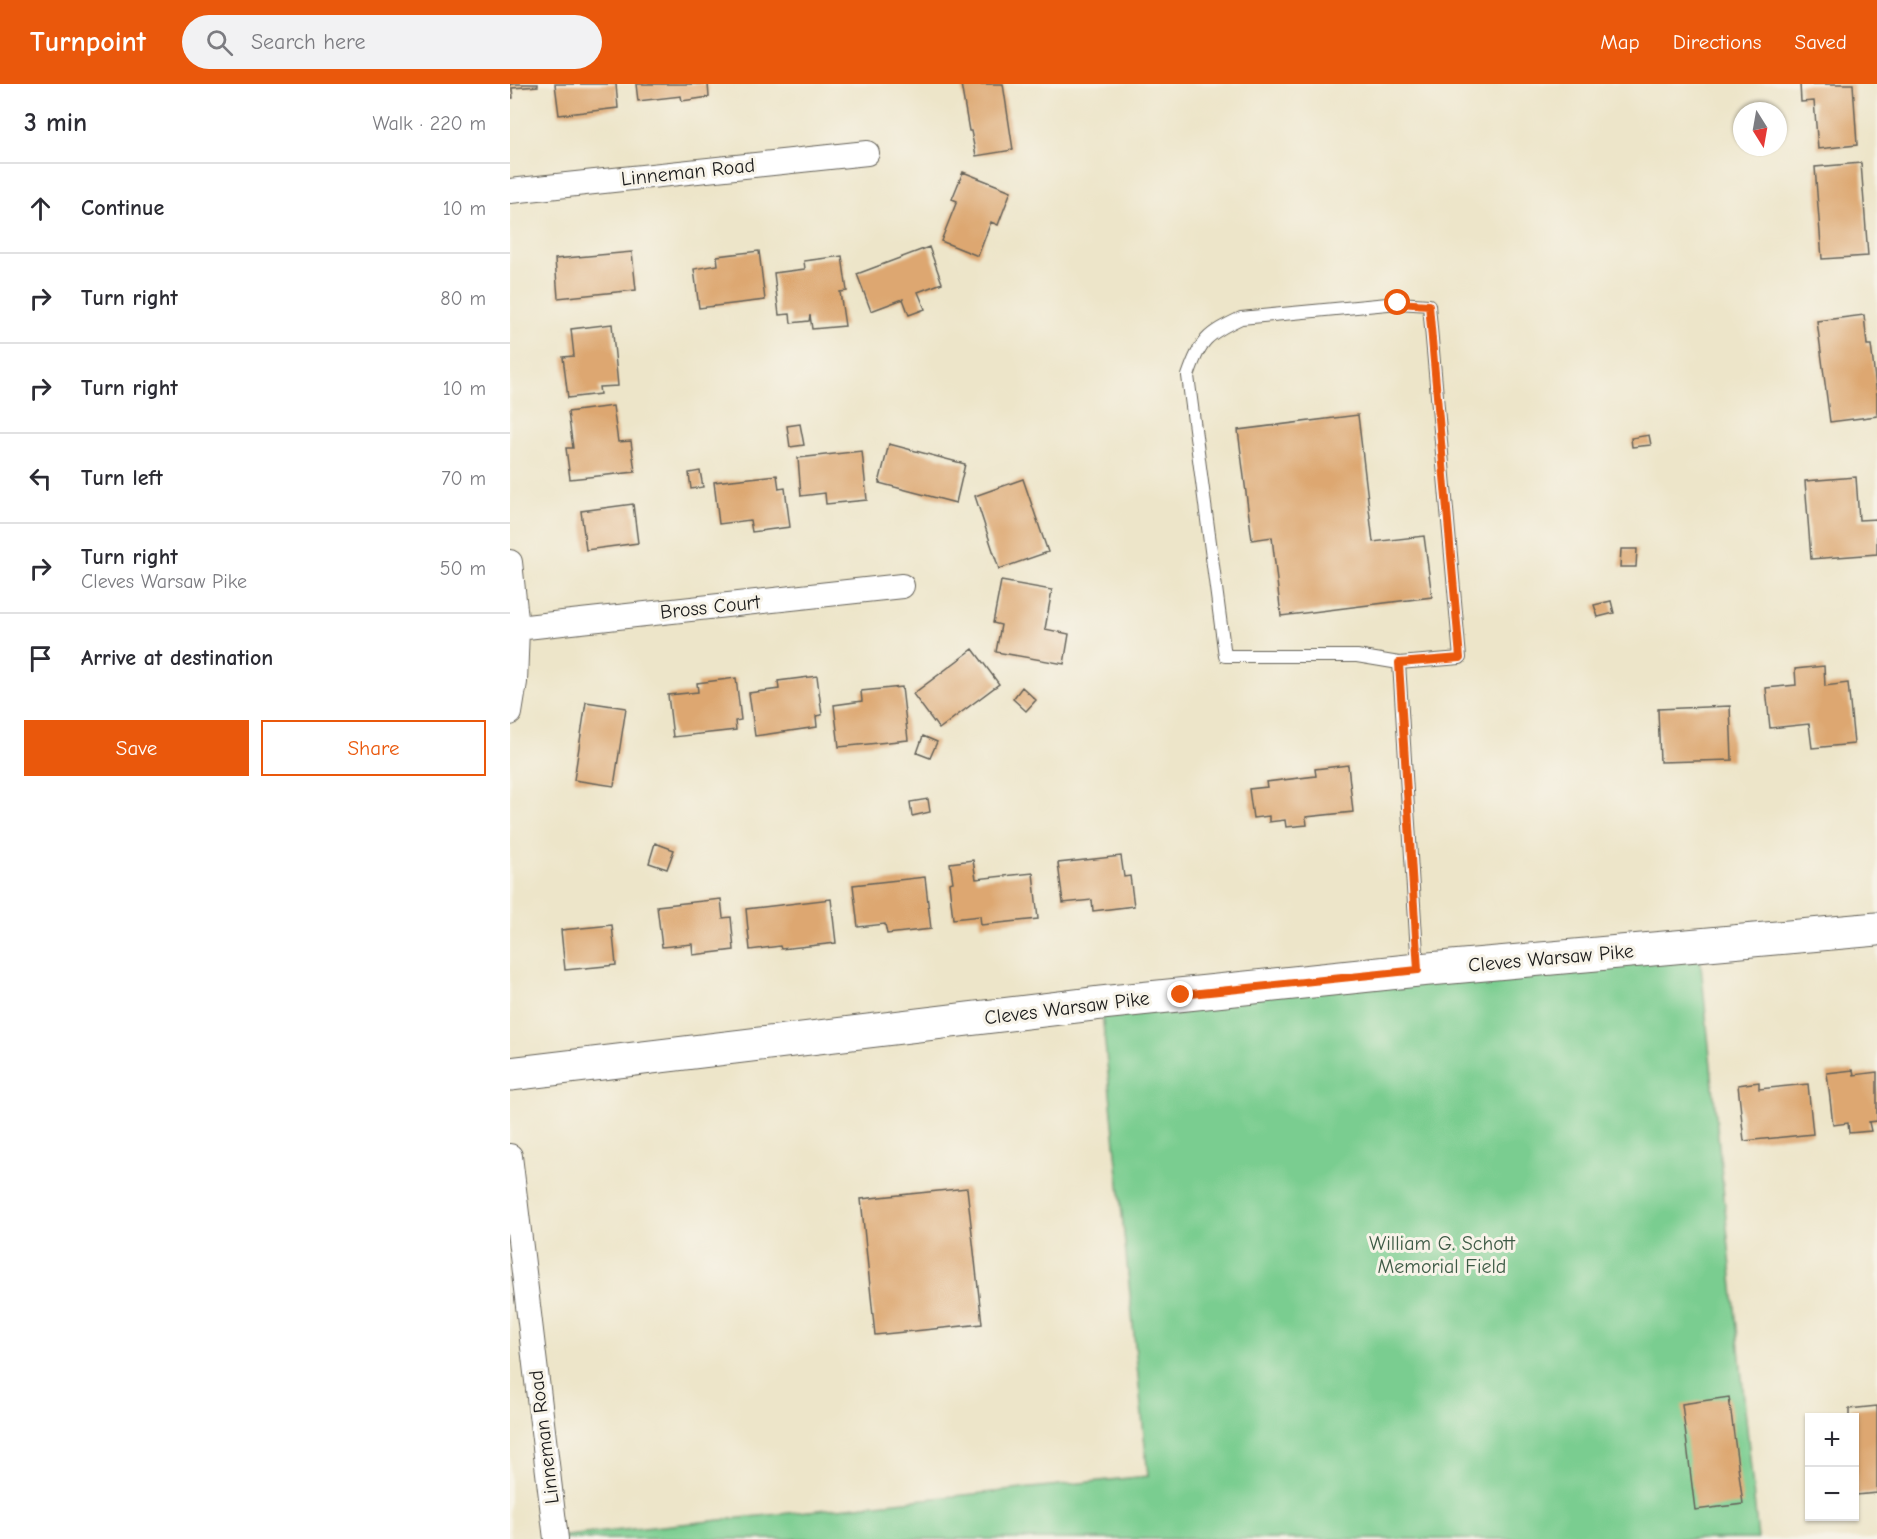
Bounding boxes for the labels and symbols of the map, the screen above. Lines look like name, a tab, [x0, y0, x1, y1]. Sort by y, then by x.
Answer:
north arrow	[1733, 102, 1787, 156]
street label: Linneman Road	[620, 154, 756, 190]
route start	[1384, 289, 1410, 315]
street label: Bross Court	[659, 590, 762, 624]
street label: Cleves Warsaw Pike	[1467, 939, 1635, 977]
route end	[1167, 981, 1193, 1007]
street label: Cleves Warsaw Pike	[983, 986, 1151, 1030]
park label: William G. Schott Memorial Field	[1369, 1232, 1516, 1278]
street label: Linneman Road	[524, 1369, 564, 1505]

